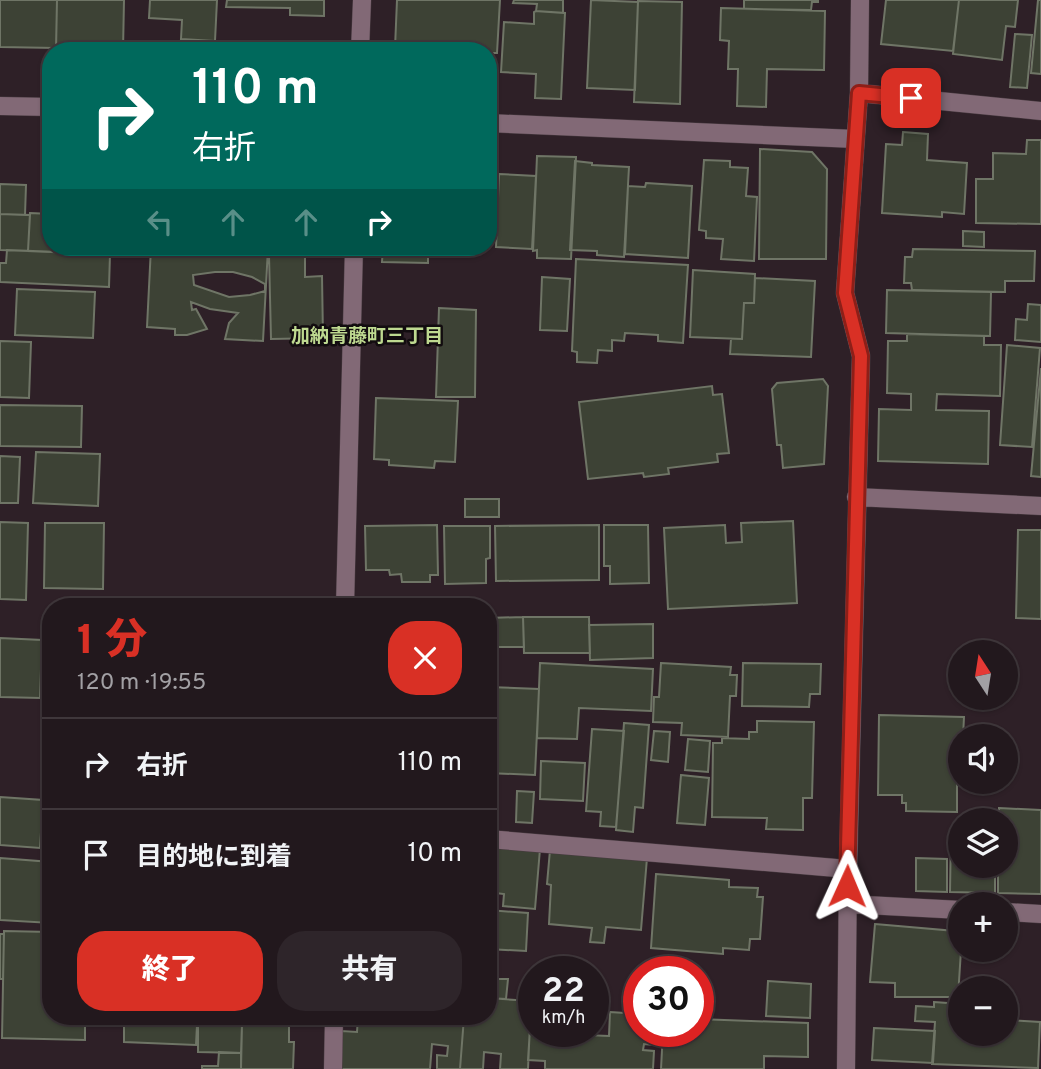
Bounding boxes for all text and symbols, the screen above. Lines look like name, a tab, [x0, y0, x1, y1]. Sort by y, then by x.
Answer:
text: 110 m	[192, 60, 319, 122]
pin	[881, 68, 941, 128]
icon: right	[77, 70, 168, 161]
icon: arrive	[892, 79, 930, 117]
text: 右折	[192, 130, 256, 170]
icon: left	[141, 203, 179, 241]
icon: ahead	[214, 203, 252, 241]
icon: ahead	[287, 203, 325, 241]
icon: right	[360, 203, 398, 241]
district label: 加納青藤町三丁目	[291, 325, 443, 349]
text: 1 分	[77, 616, 147, 669]
button: close	[388, 621, 462, 695]
north arrow	[948, 640, 1018, 710]
map controls	[948, 640, 1018, 1046]
text: 120 m · 19:55	[77, 669, 206, 698]
button: sound	[948, 724, 1018, 794]
icon: right	[77, 745, 115, 783]
text: 110 m	[398, 747, 462, 780]
text: 右折	[136, 751, 188, 784]
button: layers	[948, 808, 1018, 878]
icon: arrive	[77, 836, 115, 874]
text: 10 m	[407, 838, 462, 871]
text: 目的地に到着	[136, 842, 292, 875]
position arrow	[810, 849, 884, 923]
button: +	[948, 892, 1018, 962]
button: 終了	[77, 931, 263, 1011]
button: 共有	[277, 931, 462, 1011]
speed limit sign: 30	[623, 956, 714, 1047]
text: 22	[542, 970, 585, 1014]
button: −	[948, 976, 1018, 1046]
text: km/h	[542, 1007, 585, 1030]

